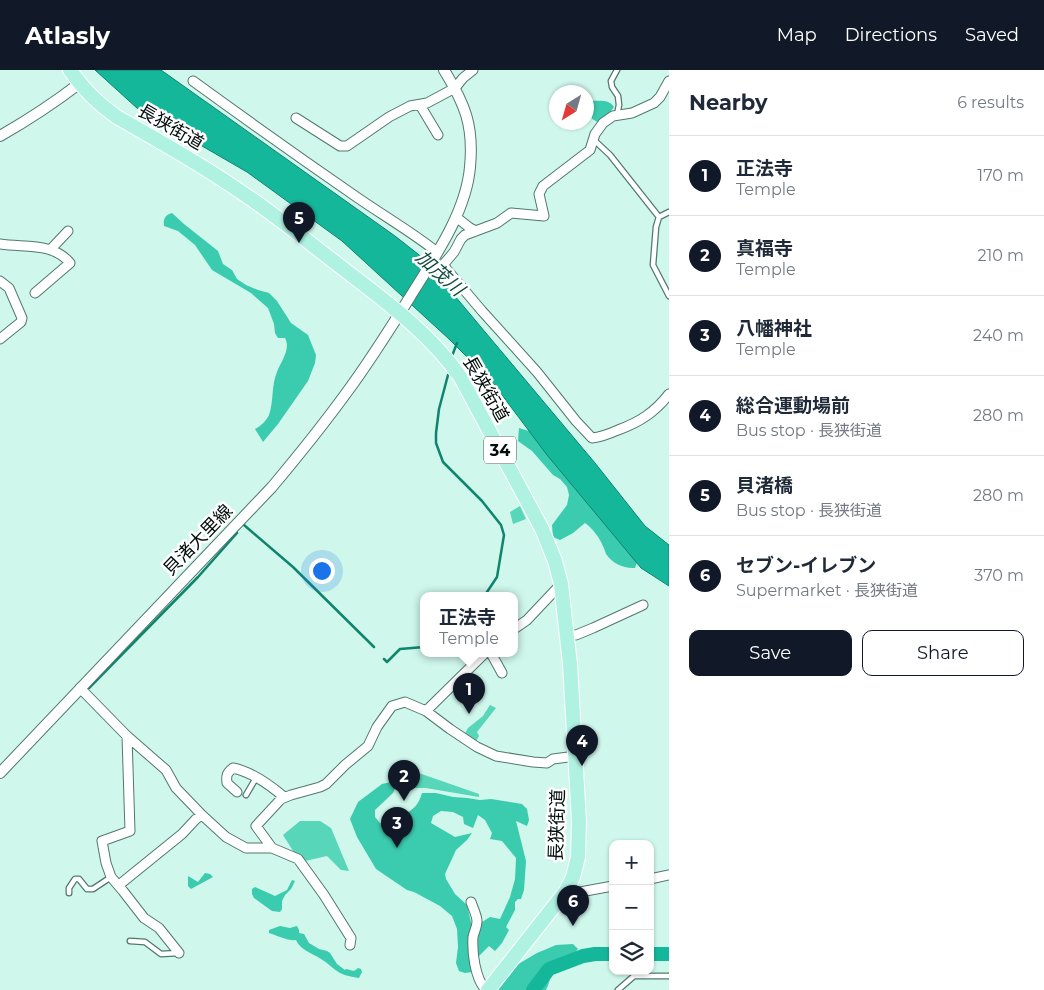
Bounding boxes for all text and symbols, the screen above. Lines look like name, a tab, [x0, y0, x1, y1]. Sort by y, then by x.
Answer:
text: Atlasly	[25, 21, 110, 50]
text: Map	[777, 24, 817, 46]
text: Directions	[845, 24, 937, 46]
text: Saved	[965, 24, 1019, 46]
north arrow	[549, 85, 594, 130]
text: Nearby	[689, 90, 768, 115]
text: 6 results	[957, 93, 1024, 112]
street label: 長狭街道	[134, 99, 208, 155]
text: 正法寺	[736, 157, 793, 180]
text: 1	[702, 166, 708, 185]
text: 170 m	[977, 166, 1024, 185]
text: Temple	[736, 180, 796, 199]
pin: 5	[283, 202, 315, 243]
text: 真福寺	[736, 237, 793, 260]
water label: 加茂川	[411, 245, 470, 302]
text: 2	[700, 246, 710, 265]
text: 210 m	[977, 246, 1024, 265]
text: Temple	[736, 260, 796, 279]
text: 八幡神社	[736, 317, 812, 340]
text: 3	[700, 326, 710, 345]
text: 240 m	[973, 326, 1024, 345]
text: Temple	[736, 340, 796, 359]
street label: 長狭街道	[458, 352, 514, 426]
text: 総合運動場前	[736, 394, 850, 417]
text: 4	[699, 406, 711, 425]
text: 280 m	[973, 406, 1024, 425]
text: Bus stop · 長狭街道	[736, 421, 882, 440]
road number: 34	[484, 436, 516, 464]
text: 貝渚橋	[736, 474, 793, 497]
text: 5	[700, 486, 710, 505]
text: 280 m	[973, 486, 1024, 505]
street label: 貝渚大里線	[159, 500, 237, 580]
text: Bus stop · 長狭街道	[736, 501, 882, 520]
text: セブン-イレブン	[736, 554, 876, 577]
your location	[309, 558, 335, 584]
text: 6	[700, 566, 710, 585]
text: 370 m	[974, 566, 1024, 585]
text: Supermarket · 長狭街道	[736, 581, 918, 600]
popup	[420, 592, 518, 657]
text: 正法寺	[439, 606, 496, 629]
text: Temple	[439, 629, 499, 648]
button: Save	[689, 630, 852, 676]
button: Share	[862, 630, 1024, 676]
pin: 1	[453, 673, 485, 714]
pin: 4	[566, 725, 598, 766]
pin: 2	[388, 760, 420, 801]
street label: 長狭街道	[545, 789, 569, 861]
pin: 3	[381, 807, 413, 848]
map controls	[609, 840, 654, 975]
button: +	[609, 840, 654, 885]
pin: 6	[557, 885, 589, 926]
button: −	[609, 885, 654, 930]
button: layers	[609, 930, 654, 975]

